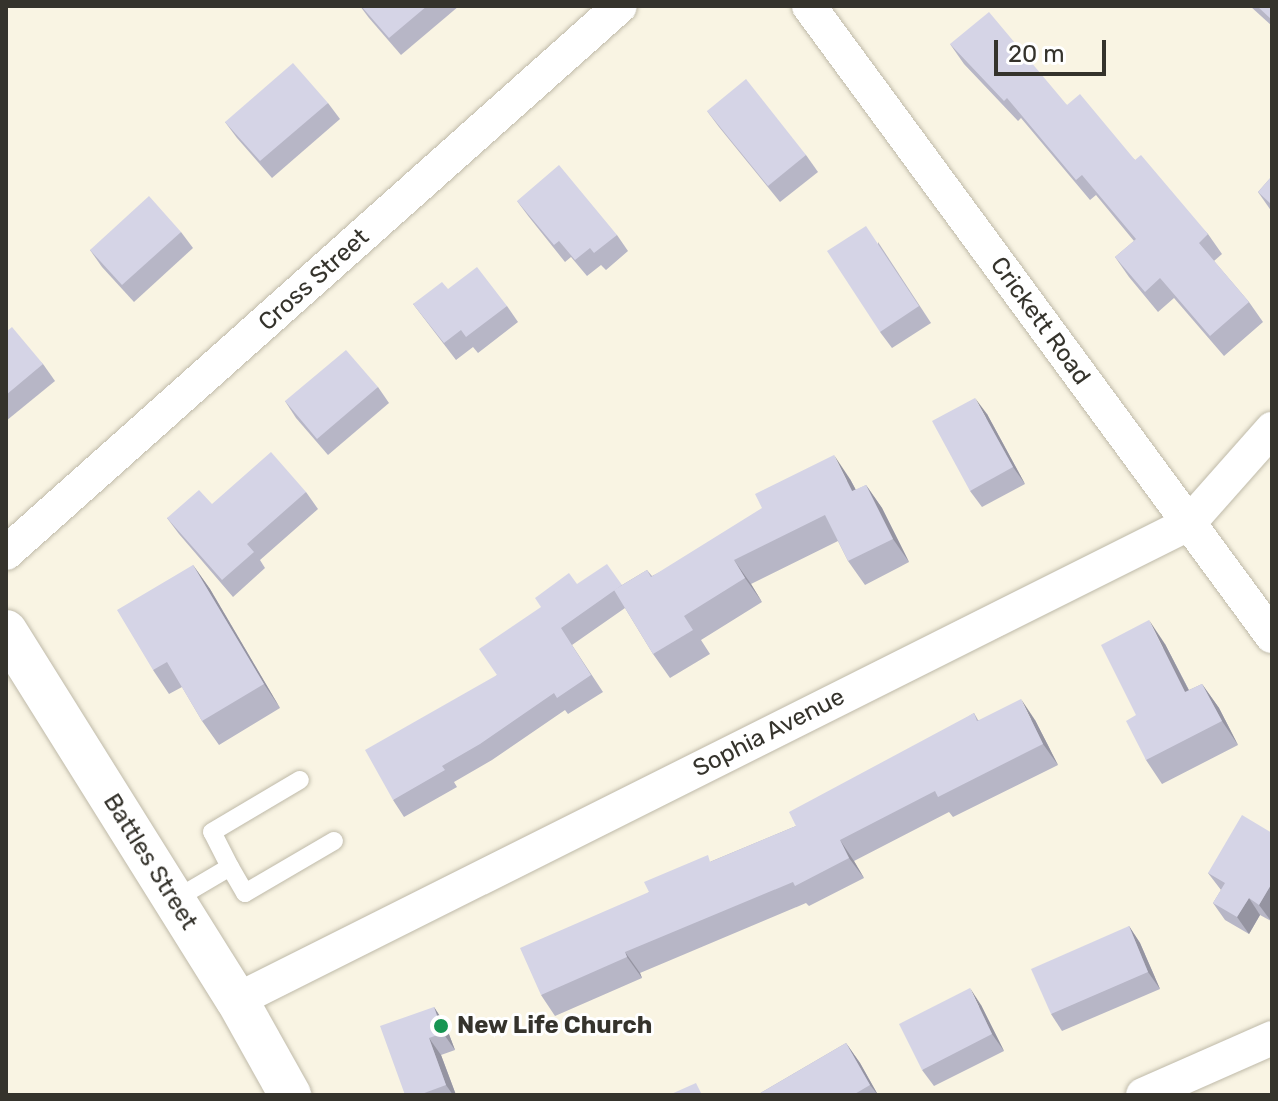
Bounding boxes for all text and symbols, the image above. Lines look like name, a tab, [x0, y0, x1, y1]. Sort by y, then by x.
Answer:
scale bar	[998, 24, 1110, 74]
text: 20 m	[1008, 40, 1065, 68]
street label: Cross Street	[253, 223, 375, 337]
street label: Crickett Road	[984, 252, 1096, 390]
street label: Sophia Avenue	[688, 682, 850, 784]
street label: Battles Street	[97, 789, 203, 935]
place label: New Life Church	[457, 1012, 653, 1040]
marker: New Life Church	[432, 1017, 450, 1035]

